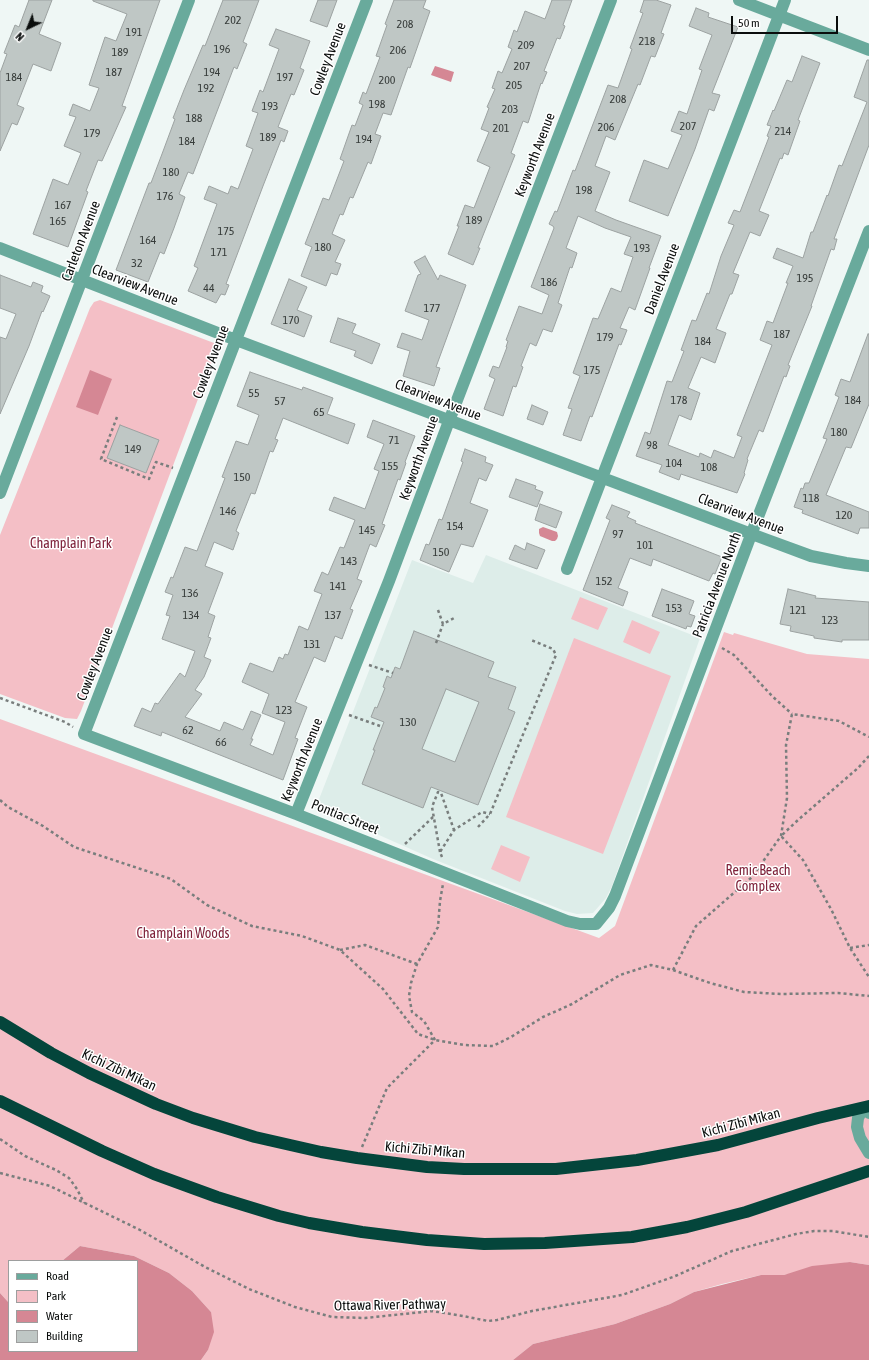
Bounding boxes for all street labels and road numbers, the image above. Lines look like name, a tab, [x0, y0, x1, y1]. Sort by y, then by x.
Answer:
street label: Cowley Avenue	[306, 20, 350, 98]
street label: Keyworth Avenue	[511, 111, 559, 199]
street label: Carleton Avenue	[58, 198, 104, 284]
street label: Daniel Avenue	[641, 241, 683, 317]
street label: Clearview Avenue	[89, 261, 181, 309]
street label: Cowley Avenue	[189, 323, 233, 401]
street label: Clearview Avenue	[392, 376, 484, 424]
street label: Keyworth Avenue	[396, 413, 442, 503]
street label: Clearview Avenue	[695, 490, 787, 538]
street label: Patricia Avenue North	[689, 530, 745, 640]
street label: Cowley Avenue	[73, 625, 117, 703]
street label: Keyworth Avenue	[278, 716, 326, 804]
street label: Pontiac Street	[309, 796, 381, 838]
street label: Kichi Zībī Mīkan	[79, 1045, 159, 1095]
street label: Kichi Zībī Mīkan	[700, 1104, 782, 1142]
street label: Kichi Zībī Mīkan	[384, 1138, 466, 1162]
street label: Ottawa River Pathway	[334, 1296, 446, 1314]

